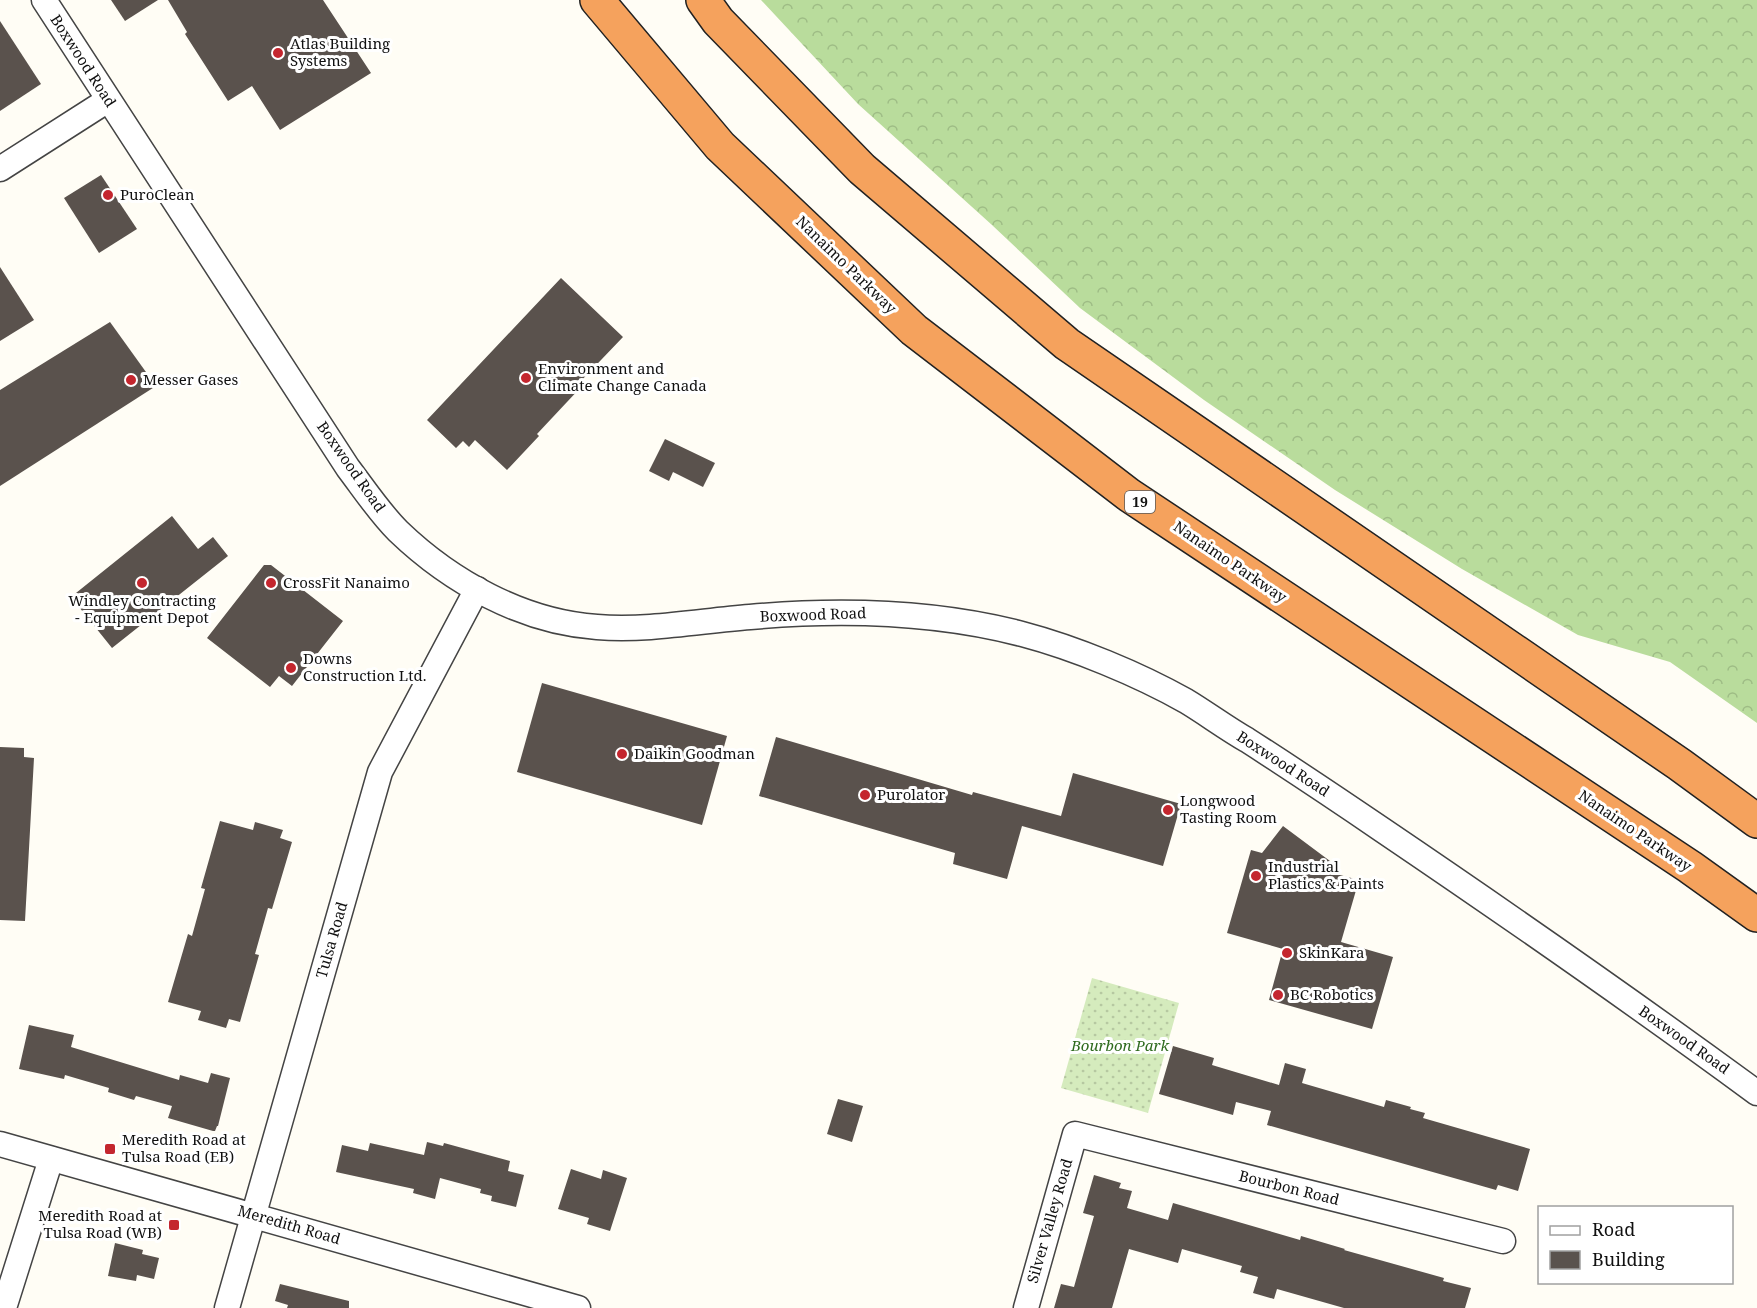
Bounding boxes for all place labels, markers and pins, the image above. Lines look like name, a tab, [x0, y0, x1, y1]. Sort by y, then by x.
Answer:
place label: Atlas Building Systems	[290, 33, 390, 70]
marker: Atlas Building Systems	[271, 46, 285, 60]
place label: PuroClean	[120, 184, 195, 204]
marker: PuroClean	[101, 188, 115, 202]
place label: Environment and Climate Change Canada	[538, 358, 707, 395]
place label: Messer Gases	[143, 369, 239, 389]
marker: Environment and Climate Change Canada	[519, 371, 533, 385]
marker: Messer Gases	[124, 373, 138, 387]
place label: CrossFit Nanaimo	[283, 572, 410, 592]
marker: Windley Contracting - Equipment Depot	[135, 576, 149, 590]
marker: CrossFit Nanaimo	[264, 576, 278, 590]
place label: Windley Contracting - Equipment Depot	[68, 590, 216, 627]
place label: Downs Construction Ltd.	[303, 648, 426, 685]
marker: Downs Construction Ltd.	[284, 661, 298, 675]
place label: Daikin Goodman	[634, 743, 755, 763]
marker: Daikin Goodman	[615, 747, 629, 761]
place label: Purolator	[877, 784, 945, 804]
marker: Purolator	[858, 788, 872, 802]
place label: Longwood Tasting Room	[1180, 790, 1277, 827]
marker: Longwood Tasting Room	[1161, 803, 1175, 817]
place label: Industrial Plastics & Paints	[1268, 856, 1384, 893]
marker: Industrial Plastics & Paints	[1249, 869, 1263, 883]
place label: SkinKara	[1299, 942, 1365, 962]
marker: SkinKara	[1280, 946, 1294, 960]
place label: BC Robotics	[1290, 984, 1374, 1004]
marker: BC Robotics	[1271, 988, 1285, 1002]
place label: Meredith Road at Tulsa Road (EB)	[122, 1129, 246, 1166]
marker: Meredith Road at Tulsa Road (EB)	[103, 1142, 117, 1156]
place label: Meredith Road at Tulsa Road (WB)	[38, 1205, 162, 1242]
marker: Meredith Road at Tulsa Road (WB)	[167, 1218, 181, 1232]

